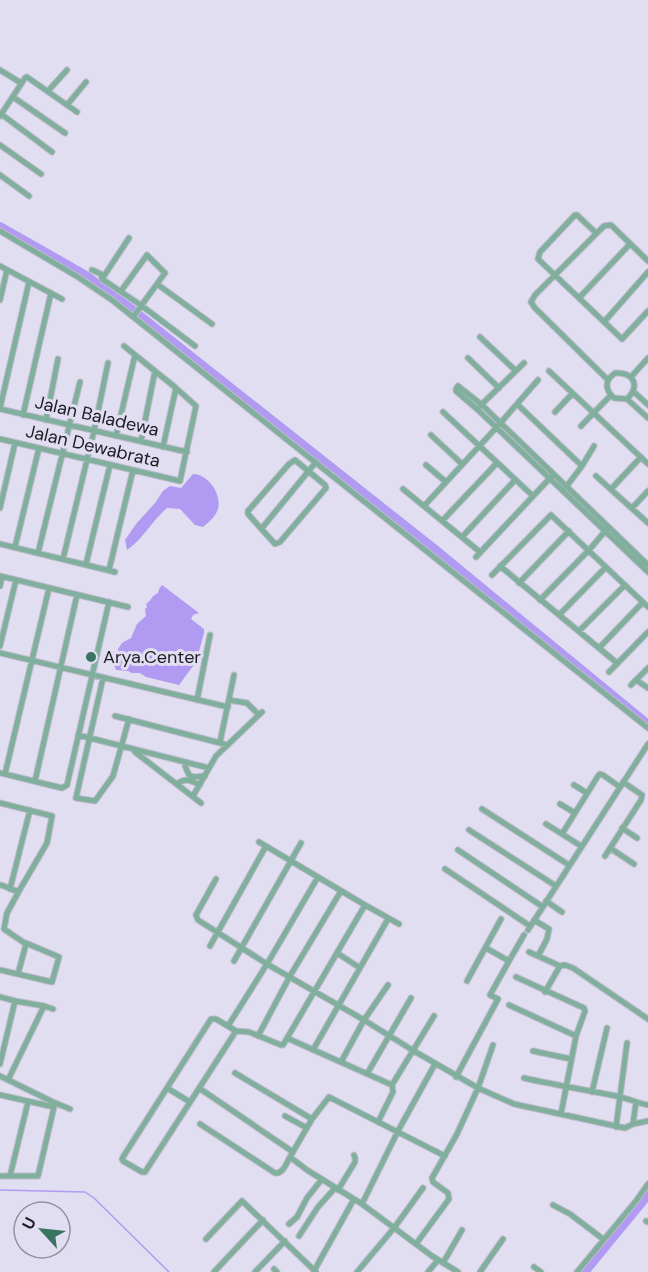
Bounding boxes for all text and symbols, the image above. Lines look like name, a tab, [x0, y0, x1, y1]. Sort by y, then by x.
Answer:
street label: Jalan Baladewa	[33, 390, 161, 442]
street label: Jalan Dewabrata	[23, 419, 163, 473]
place label: Arya.Center	[103, 645, 201, 669]
marker: Arya.Center	[84, 650, 98, 664]
north arrow	[12, 1200, 72, 1260]
text: U	[17, 1214, 41, 1233]

